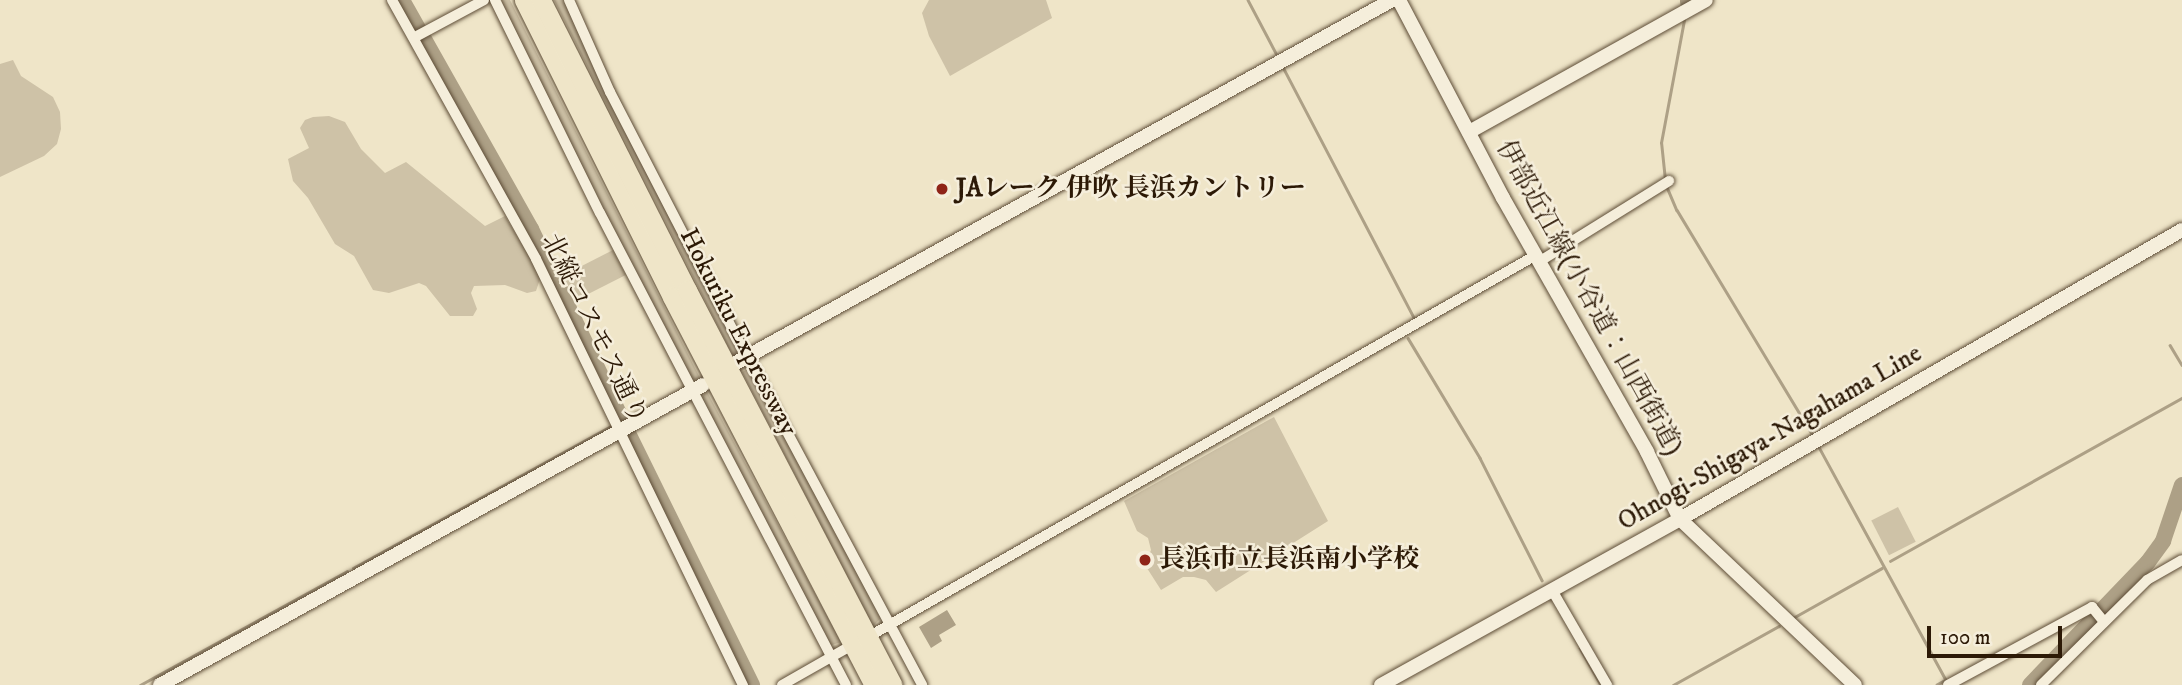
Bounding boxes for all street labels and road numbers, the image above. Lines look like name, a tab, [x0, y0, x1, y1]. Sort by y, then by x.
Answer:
street label: 伊部近江線(小谷道：山西街道)	[1489, 135, 1689, 461]
street label: Hokuriku Expressway	[672, 223, 804, 441]
street label: 北縦コスモス通り	[534, 229, 654, 429]
street label: Ohnogi-Shigaya-Nagahama Line	[1613, 338, 1927, 538]

